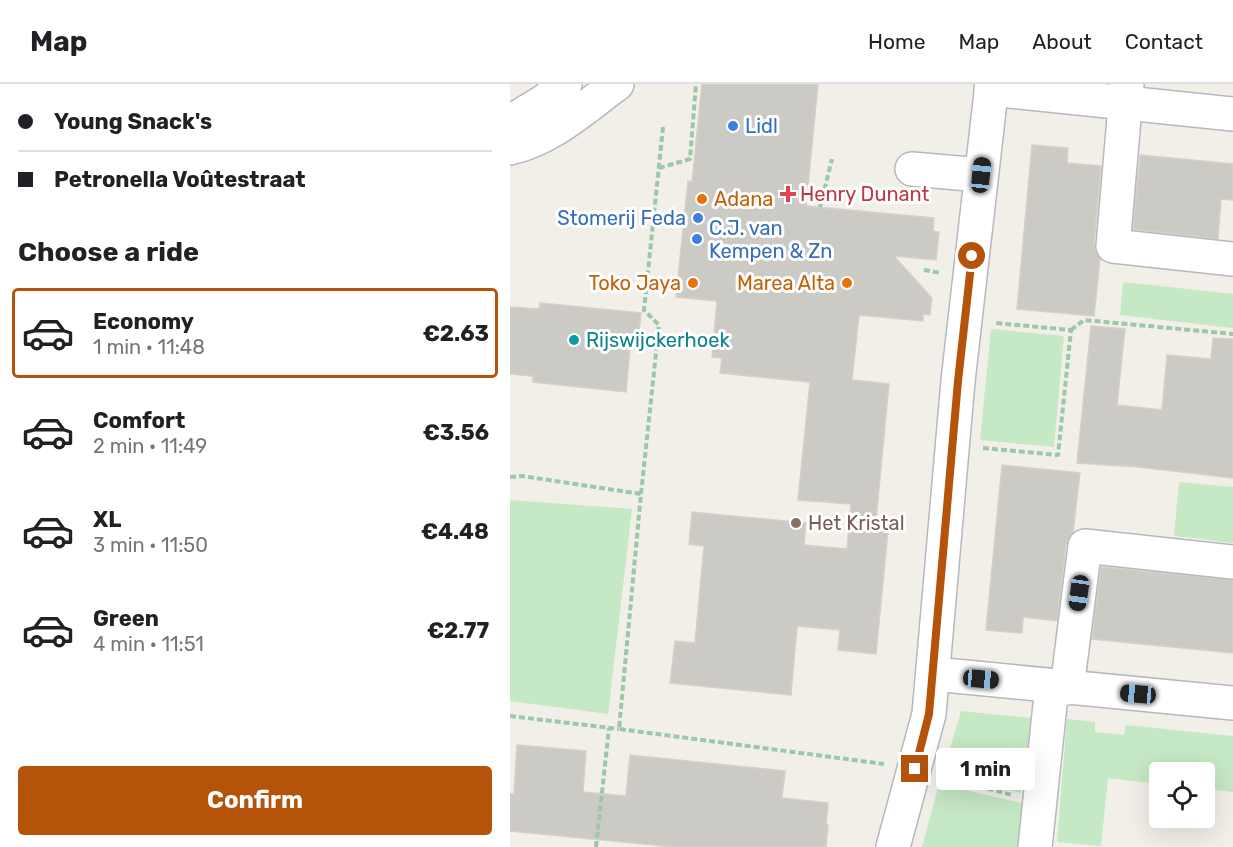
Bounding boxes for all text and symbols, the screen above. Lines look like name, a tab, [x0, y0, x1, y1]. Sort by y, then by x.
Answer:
text: Map	[30, 25, 87, 58]
text: Home	[868, 29, 925, 54]
text: Map	[958, 29, 999, 54]
text: About	[1032, 29, 1092, 54]
text: Contact	[1125, 29, 1203, 54]
text: Young Snack's	[54, 108, 212, 135]
place label: Lidl	[745, 114, 778, 138]
marker: Lidl	[726, 119, 740, 133]
car	[970, 156, 992, 194]
text: Petronella Voûtestraat	[54, 166, 306, 193]
place label: Henry Dunant	[800, 182, 930, 206]
place label: Adana	[714, 187, 773, 211]
marker: Henry Dunant	[781, 187, 795, 201]
marker: Adana	[695, 192, 709, 206]
place label: Stomerij Feda	[557, 206, 686, 230]
marker: Stomerij Feda	[691, 211, 705, 225]
place label: C.J. van Kempen & Zn	[709, 216, 832, 263]
marker: C.J. van Kempen & Zn	[690, 232, 704, 246]
text: Choose a ride	[18, 236, 199, 268]
route start	[958, 242, 985, 269]
place label: Toko Jaya	[589, 271, 681, 295]
place label: Marea Alta	[737, 271, 835, 295]
marker: Toko Jaya	[686, 276, 700, 290]
marker: Marea Alta	[840, 276, 854, 290]
icon: car	[21, 306, 75, 360]
text: Economy	[93, 308, 194, 335]
text: €2.63	[422, 320, 489, 347]
place label: Rijswijckerhoek	[586, 328, 730, 352]
marker: Rijswijckerhoek	[567, 333, 581, 347]
text: 1 min · 11:48	[93, 335, 205, 359]
icon: car	[21, 405, 75, 459]
text: Comfort	[93, 407, 185, 434]
text: €3.56	[422, 419, 489, 446]
text: 2 min · 11:49	[93, 434, 207, 458]
icon: car	[21, 504, 75, 558]
text: XL	[93, 506, 121, 533]
place label: Het Kristal	[808, 511, 905, 535]
marker: Het Kristal	[789, 516, 803, 530]
text: €4.48	[421, 518, 489, 545]
text: 3 min · 11:50	[93, 533, 208, 557]
car	[1068, 574, 1090, 612]
icon: car	[21, 603, 75, 657]
text: Green	[93, 605, 159, 632]
text: €2.77	[427, 617, 489, 644]
text: 4 min · 11:51	[93, 632, 204, 656]
car	[962, 668, 1000, 690]
car	[1119, 683, 1157, 705]
callout: 1 min	[936, 748, 1035, 790]
route end	[901, 755, 928, 782]
text: 1 min	[960, 757, 1011, 781]
map controls	[1149, 762, 1215, 828]
button: locate	[1149, 762, 1215, 828]
button: Confirm	[18, 766, 492, 835]

